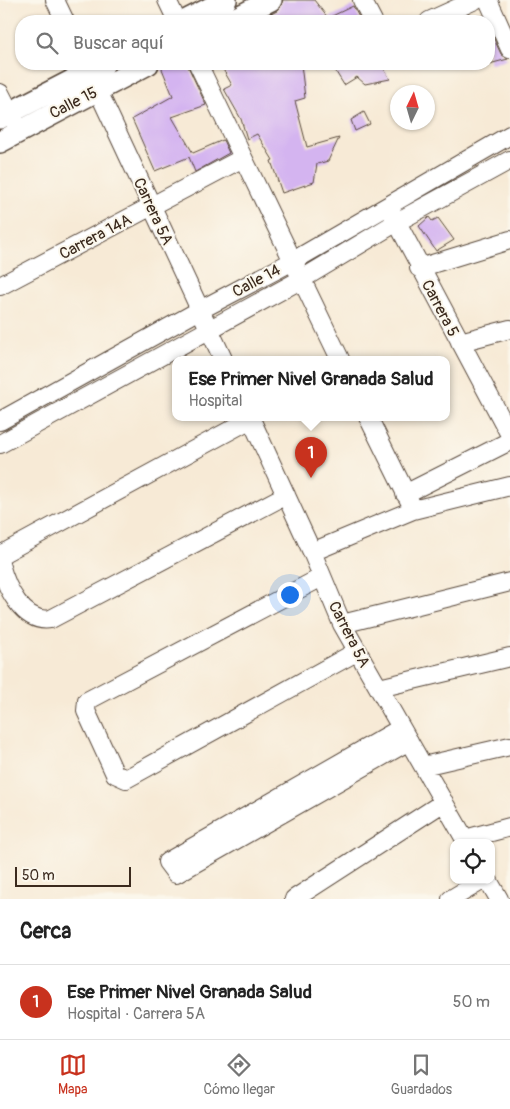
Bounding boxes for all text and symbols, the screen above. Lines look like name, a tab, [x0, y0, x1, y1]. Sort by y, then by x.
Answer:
search box	[15, 15, 495, 70]
icon: search	[33, 29, 61, 57]
text: Buscar aquí	[73, 31, 164, 55]
street label: Calle 15	[46, 82, 101, 123]
north arrow	[390, 85, 435, 130]
street label: Carrera 5A	[129, 175, 177, 248]
street label: Carrera 14A	[56, 210, 135, 264]
street label: Calle 14	[229, 260, 284, 302]
street label: Carrera 5	[417, 277, 463, 340]
popup	[172, 356, 450, 421]
text: Ese Primer Nivel Granada Salud	[189, 367, 434, 391]
text: Hospital	[189, 391, 242, 411]
pin: 1	[295, 437, 327, 478]
your location	[277, 582, 303, 608]
street label: Carrera 5A	[324, 598, 374, 671]
map controls	[450, 839, 495, 884]
button: locate	[450, 839, 495, 884]
scale bar	[15, 864, 131, 887]
text: 50 m	[22, 867, 55, 884]
text: Cerca	[20, 918, 71, 945]
text: Ese Primer Nivel Granada Salud	[67, 980, 312, 1004]
text: 1	[33, 992, 39, 1012]
text: 50 m	[453, 992, 490, 1012]
text: Hospital · Carrera 5A	[67, 1004, 205, 1024]
tab: Mapa	[58, 1051, 88, 1098]
tab: Cómo llegar	[204, 1051, 275, 1098]
tab: Guardados	[391, 1051, 452, 1098]

